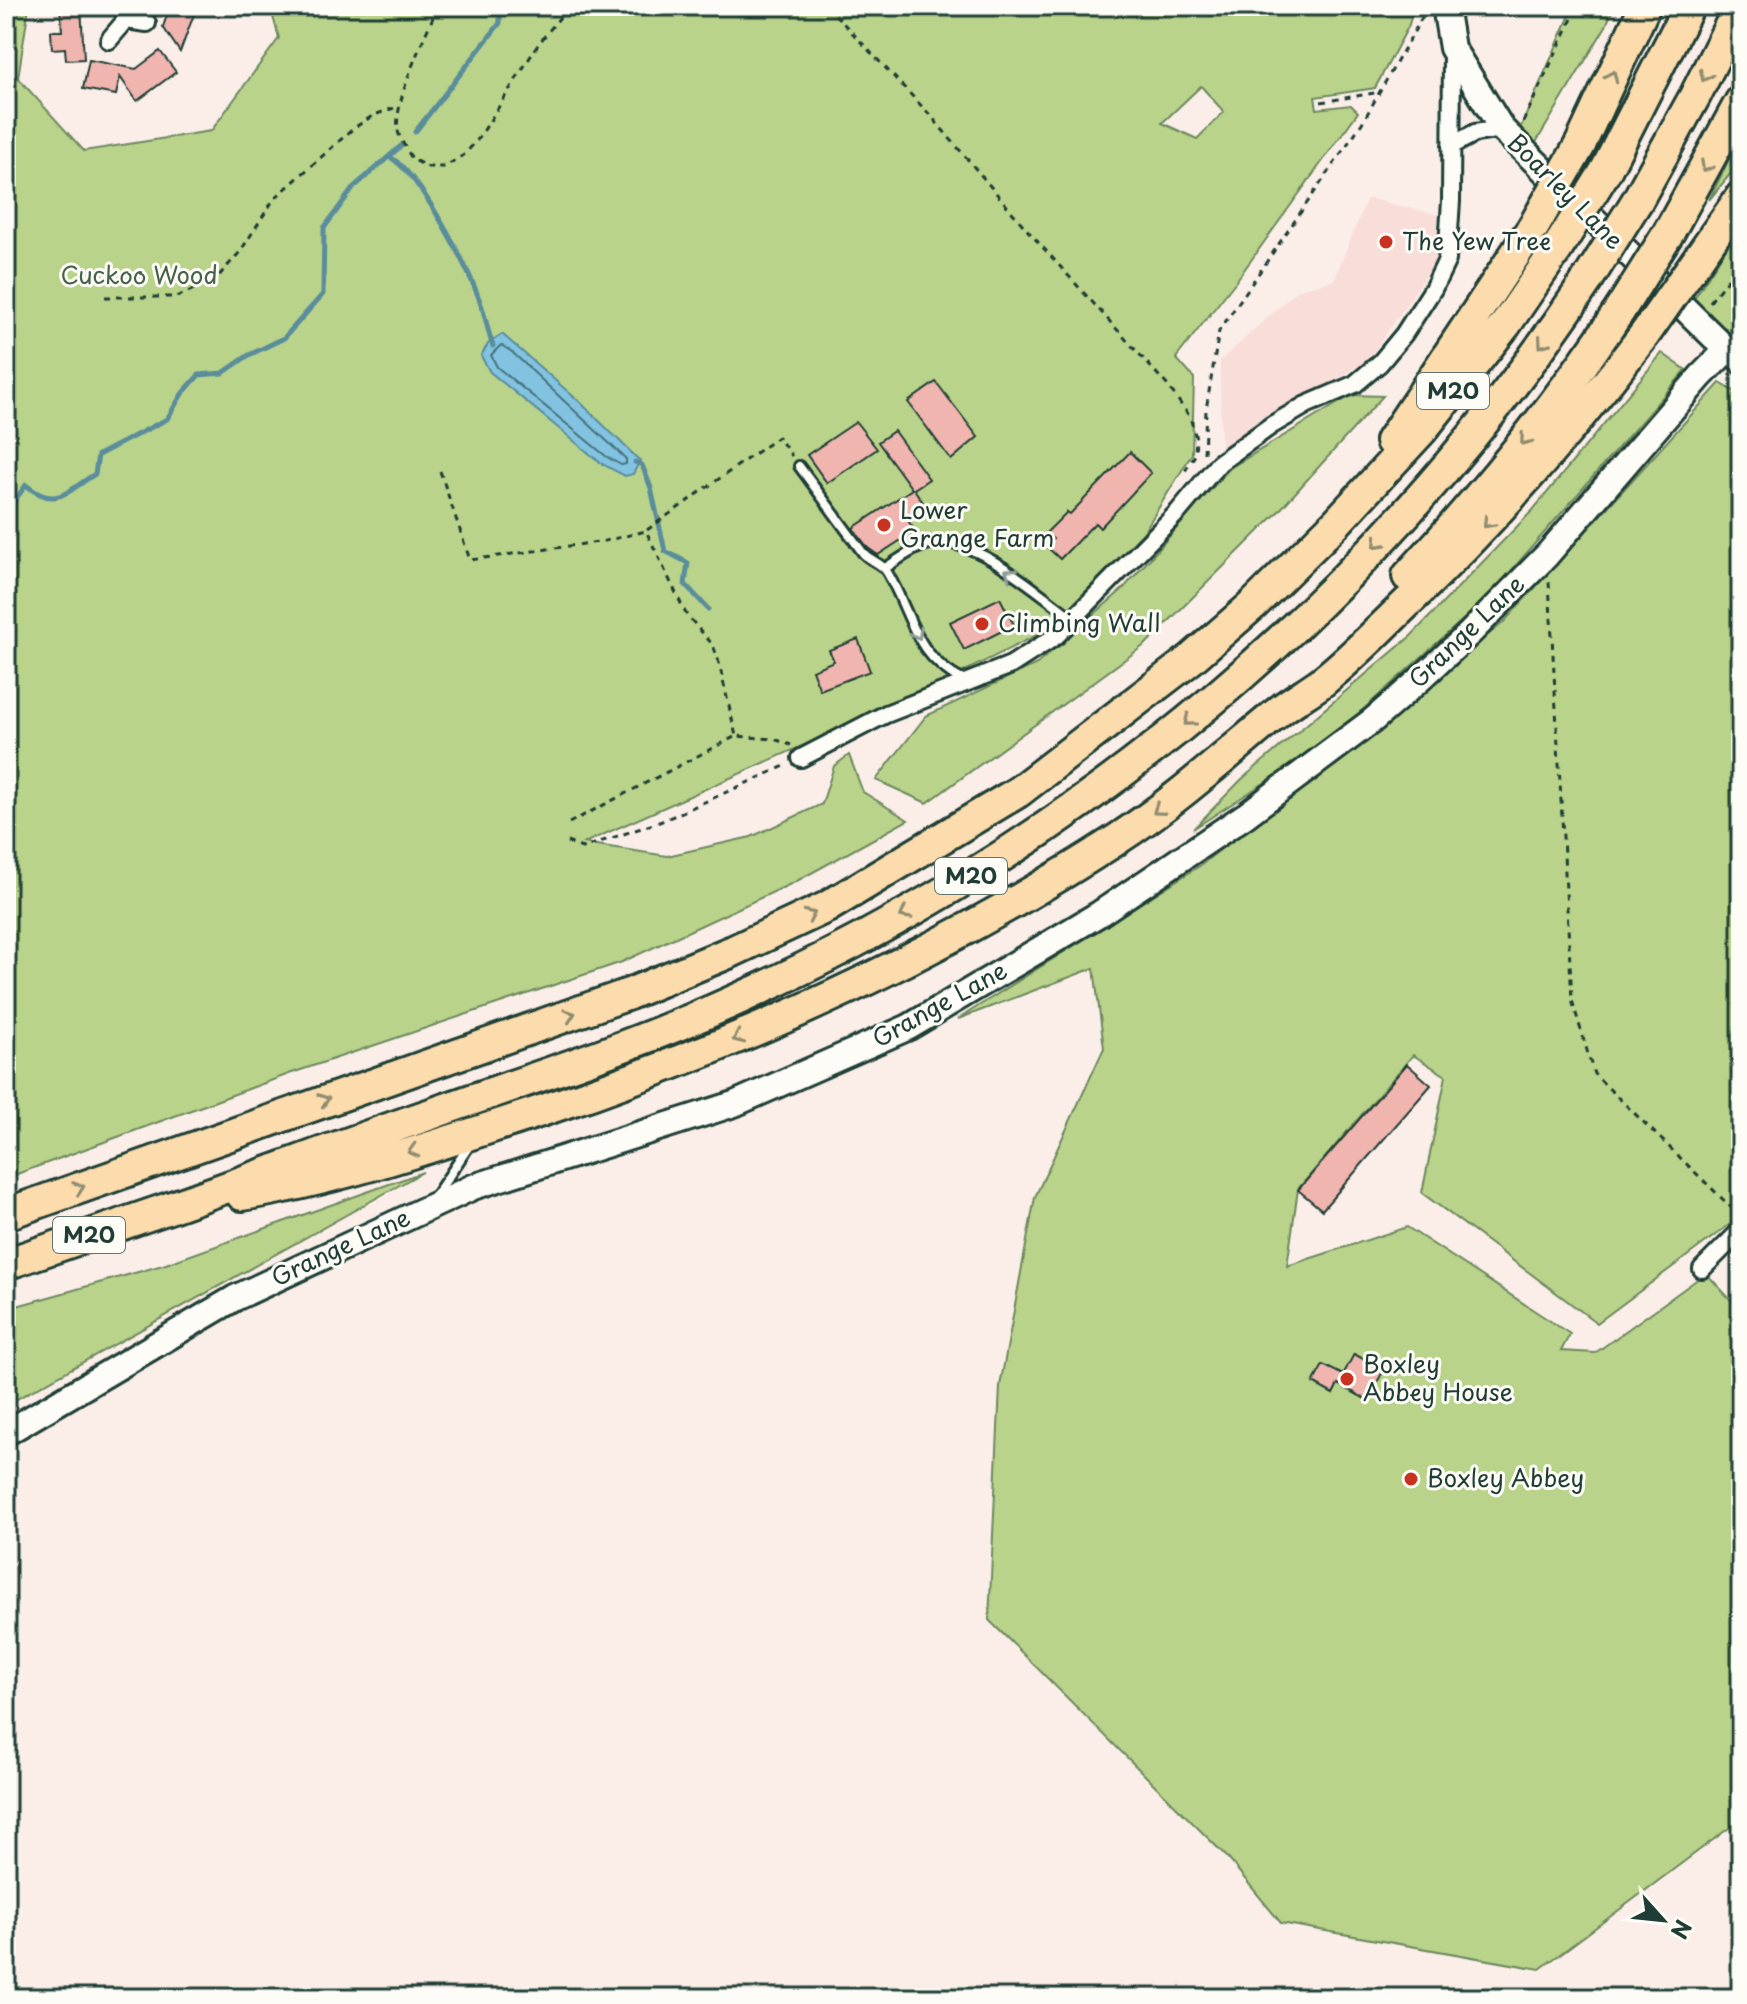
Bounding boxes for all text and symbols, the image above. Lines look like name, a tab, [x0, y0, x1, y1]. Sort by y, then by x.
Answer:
one-way arrow	[1699, 67, 1715, 82]
one-way arrow	[1602, 69, 1618, 84]
street label: Boarley Lane	[1500, 124, 1633, 257]
one-way arrow	[1700, 159, 1715, 173]
place label: The Yew Tree	[1402, 222, 1551, 258]
marker: The Yew Tree	[1377, 233, 1395, 251]
park label: Cuckoo Wood	[60, 256, 218, 292]
one-way arrow	[1539, 334, 1553, 348]
road number: M20	[1417, 373, 1489, 409]
one-way arrow	[1520, 431, 1535, 445]
place label: Lower Grange Farm	[900, 491, 1054, 555]
one-way arrow	[1482, 514, 1497, 528]
marker: Lower Grange Farm	[875, 516, 893, 534]
one-way arrow	[1373, 533, 1387, 548]
street label: Grange Lane	[1399, 566, 1532, 696]
one-way arrow	[1004, 568, 1018, 583]
place label: Climbing Wall	[998, 604, 1160, 640]
marker: Climbing Wall	[973, 615, 991, 633]
one-way arrow	[907, 626, 922, 640]
one-way arrow	[1184, 711, 1198, 726]
one-way arrow	[1153, 801, 1167, 815]
road number: M20	[935, 858, 1007, 894]
one-way arrow	[899, 904, 914, 920]
one-way arrow	[801, 909, 816, 925]
street label: Grange Lane	[865, 951, 1013, 1055]
one-way arrow	[562, 1008, 576, 1024]
one-way arrow	[731, 1028, 746, 1044]
one-way arrow	[316, 1093, 330, 1110]
one-way arrow	[406, 1142, 420, 1158]
one-way arrow	[72, 1181, 86, 1198]
street label: Grange Lane	[265, 1198, 416, 1294]
road number: M20	[53, 1217, 125, 1253]
place label: Boxley Abbey House	[1363, 1345, 1513, 1409]
marker: Boxley Abbey House	[1338, 1370, 1356, 1388]
place label: Boxley Abbey	[1427, 1459, 1584, 1495]
marker: Boxley Abbey	[1402, 1470, 1420, 1488]
north arrow	[1623, 1880, 1703, 1960]
text: N	[1663, 1915, 1701, 1945]

